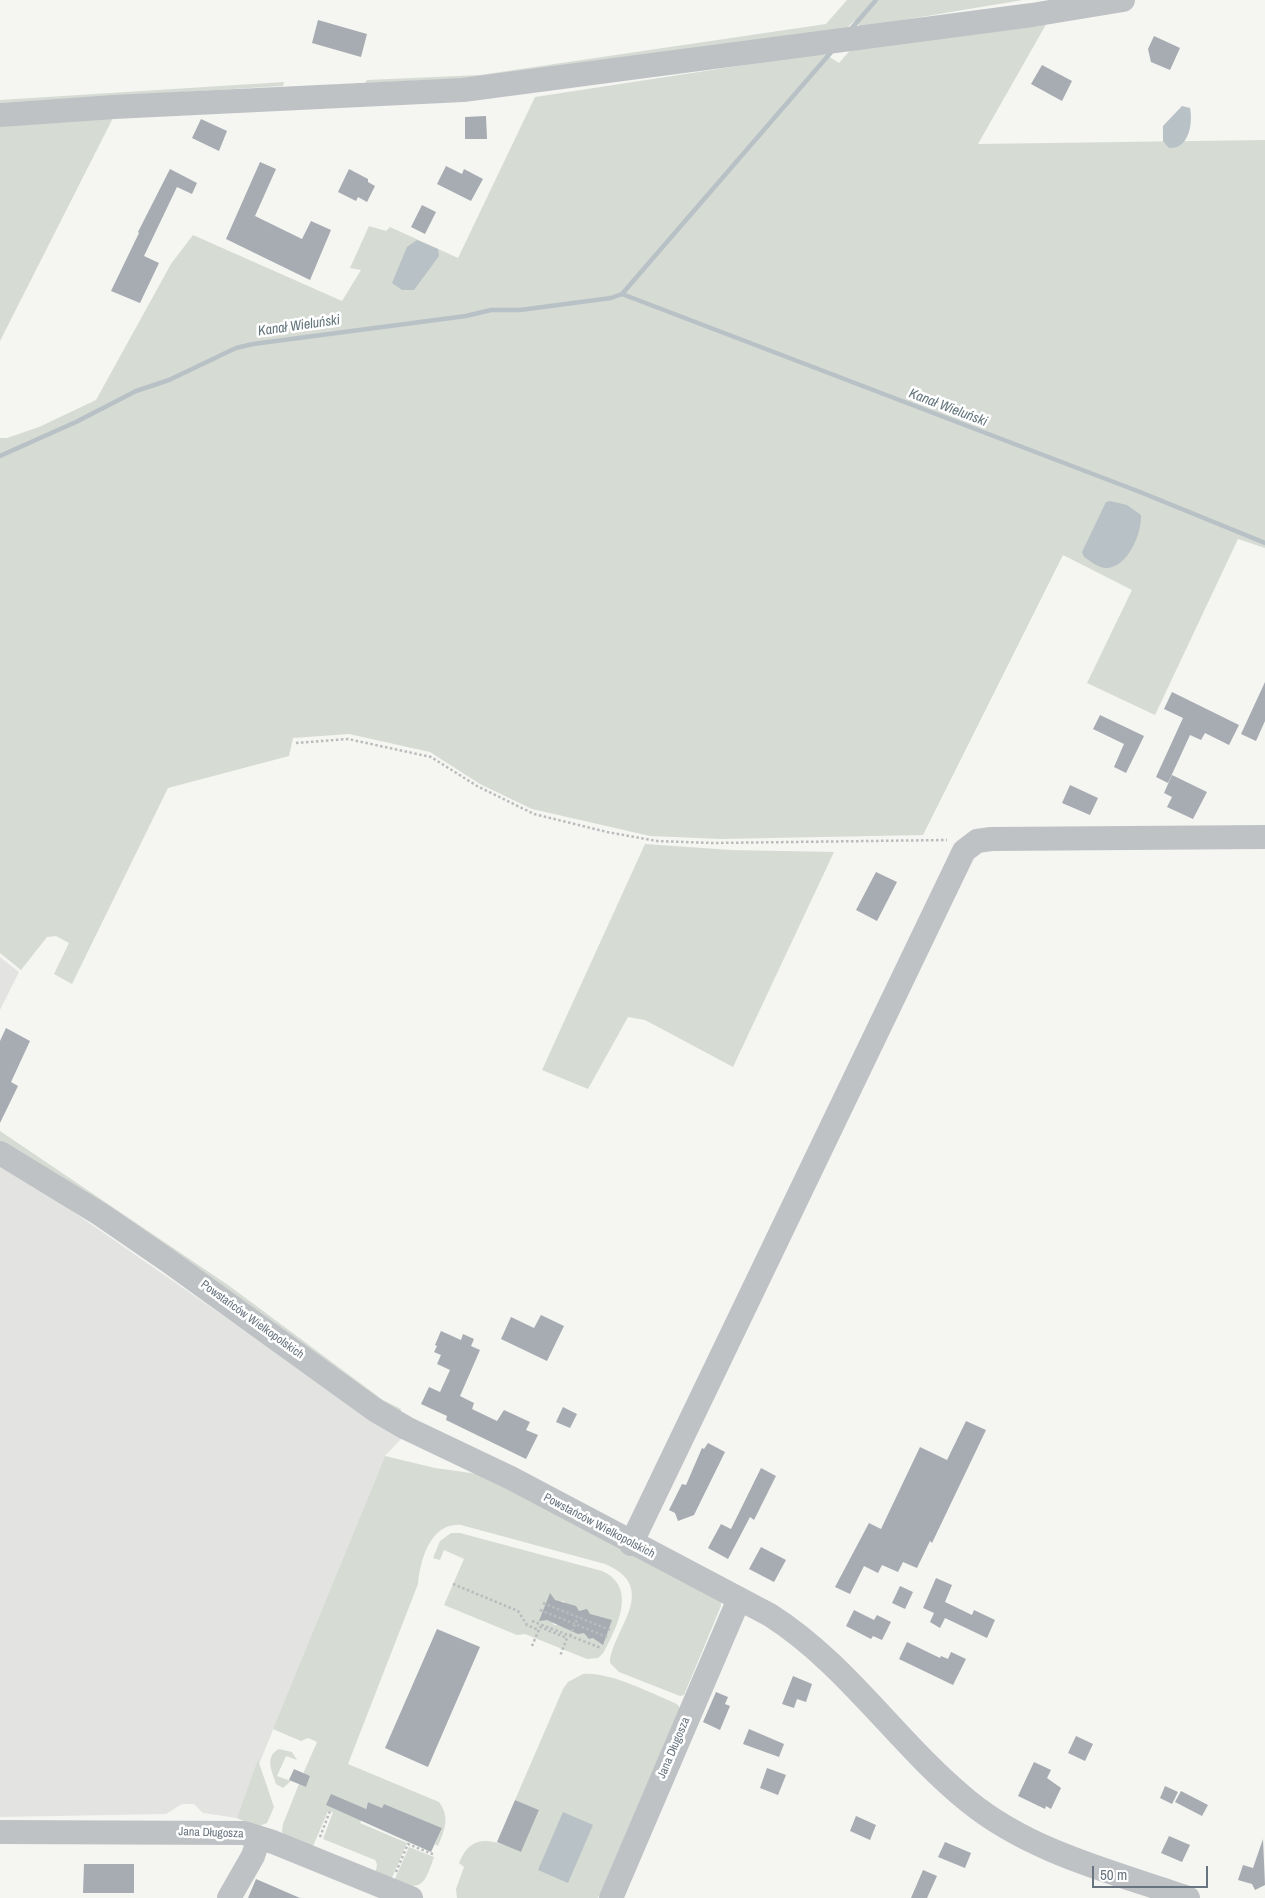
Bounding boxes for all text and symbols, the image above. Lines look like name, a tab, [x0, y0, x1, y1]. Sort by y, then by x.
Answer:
water label: Kanał Wieluński	[257, 312, 341, 340]
water label: Kanał Wieluński	[906, 385, 990, 431]
street label: Powstańców Wielkopolskich	[198, 1278, 306, 1362]
street label: Powstańców Wielkopolskich	[541, 1491, 657, 1561]
street label: Jana Długosza	[655, 1715, 693, 1781]
street label: Jana Długosza	[178, 1825, 244, 1841]
scale bar	[1095, 1856, 1211, 1888]
text: 50 m	[1100, 1864, 1127, 1885]

